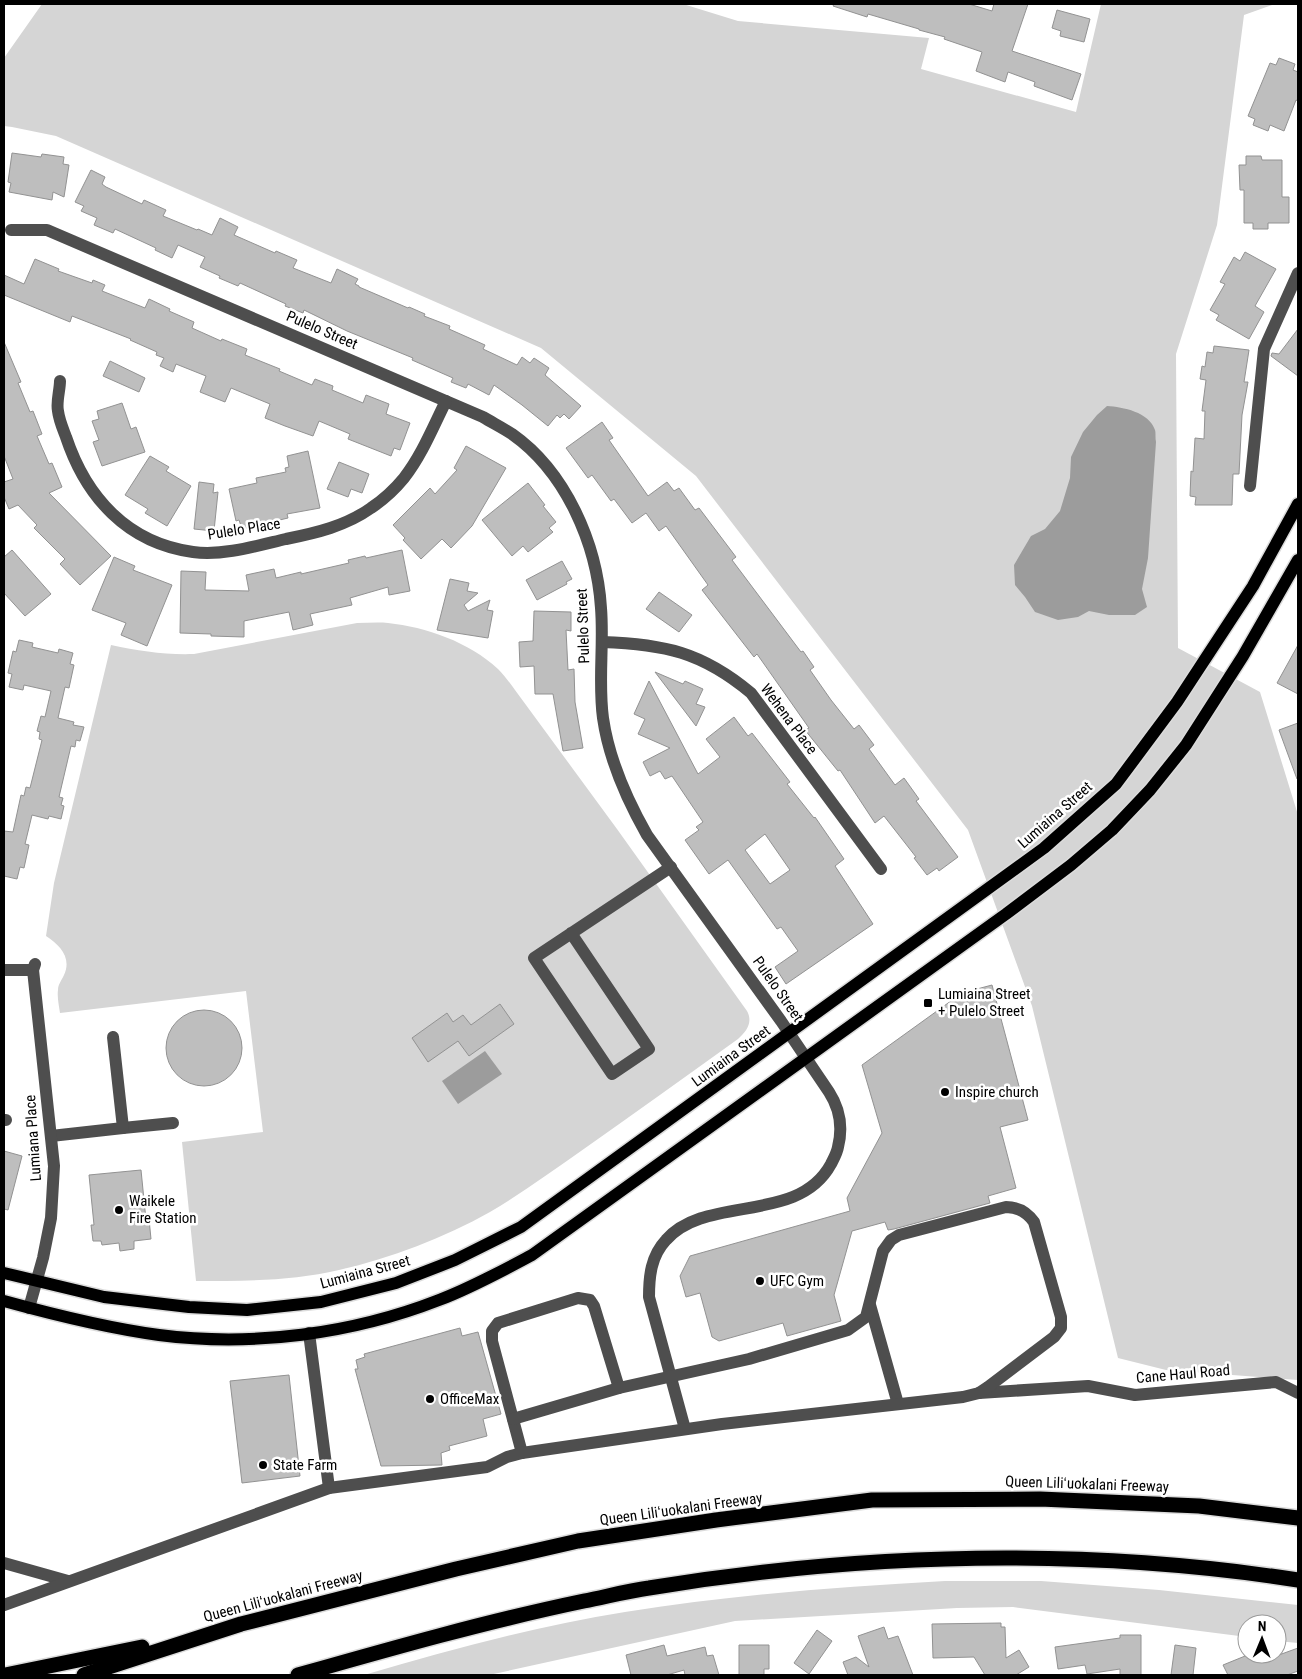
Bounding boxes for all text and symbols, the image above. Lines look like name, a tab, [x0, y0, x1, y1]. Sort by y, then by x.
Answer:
street label: Pulelo Street	[284, 307, 360, 353]
street label: Pulelo Place	[206, 514, 282, 544]
street label: Pulelo Street	[573, 588, 593, 664]
street label: Wehena Place	[757, 680, 821, 758]
street label: Lumiaina Street	[1014, 778, 1096, 852]
street label: Pulelo Street	[749, 953, 807, 1025]
place label: Lumiaina Street + Pulelo Street	[938, 985, 1030, 1020]
marker: Lumiaina Street + Pulelo Street	[922, 997, 934, 1009]
street label: Lumiaina Street	[688, 1022, 774, 1090]
place label: Inspire church	[955, 1083, 1039, 1101]
marker: Inspire church	[939, 1086, 951, 1098]
street label: Lumiana Place	[21, 1094, 45, 1182]
place label: Waikele Fire Station	[129, 1192, 197, 1227]
marker: Waikele Fire Station	[113, 1204, 125, 1216]
street label: Lumiaina Street	[318, 1251, 412, 1293]
place label: UFC Gym	[770, 1272, 824, 1290]
marker: UFC Gym	[754, 1275, 766, 1287]
street label: Cane Haul Road	[1135, 1361, 1231, 1387]
place label: OfficeMax	[440, 1390, 500, 1408]
marker: OfficeMax	[424, 1393, 436, 1405]
place label: State Farm	[273, 1456, 337, 1474]
marker: State Farm	[257, 1459, 269, 1471]
street label: Queen Liliʻuokalani Freeway	[1005, 1472, 1169, 1496]
street label: Queen Liliʻuokalani Freeway	[599, 1489, 763, 1529]
street label: Queen Liliʻuokalani Freeway	[201, 1566, 365, 1626]
north arrow	[1237, 1614, 1287, 1664]
text: N	[1258, 1618, 1267, 1634]

